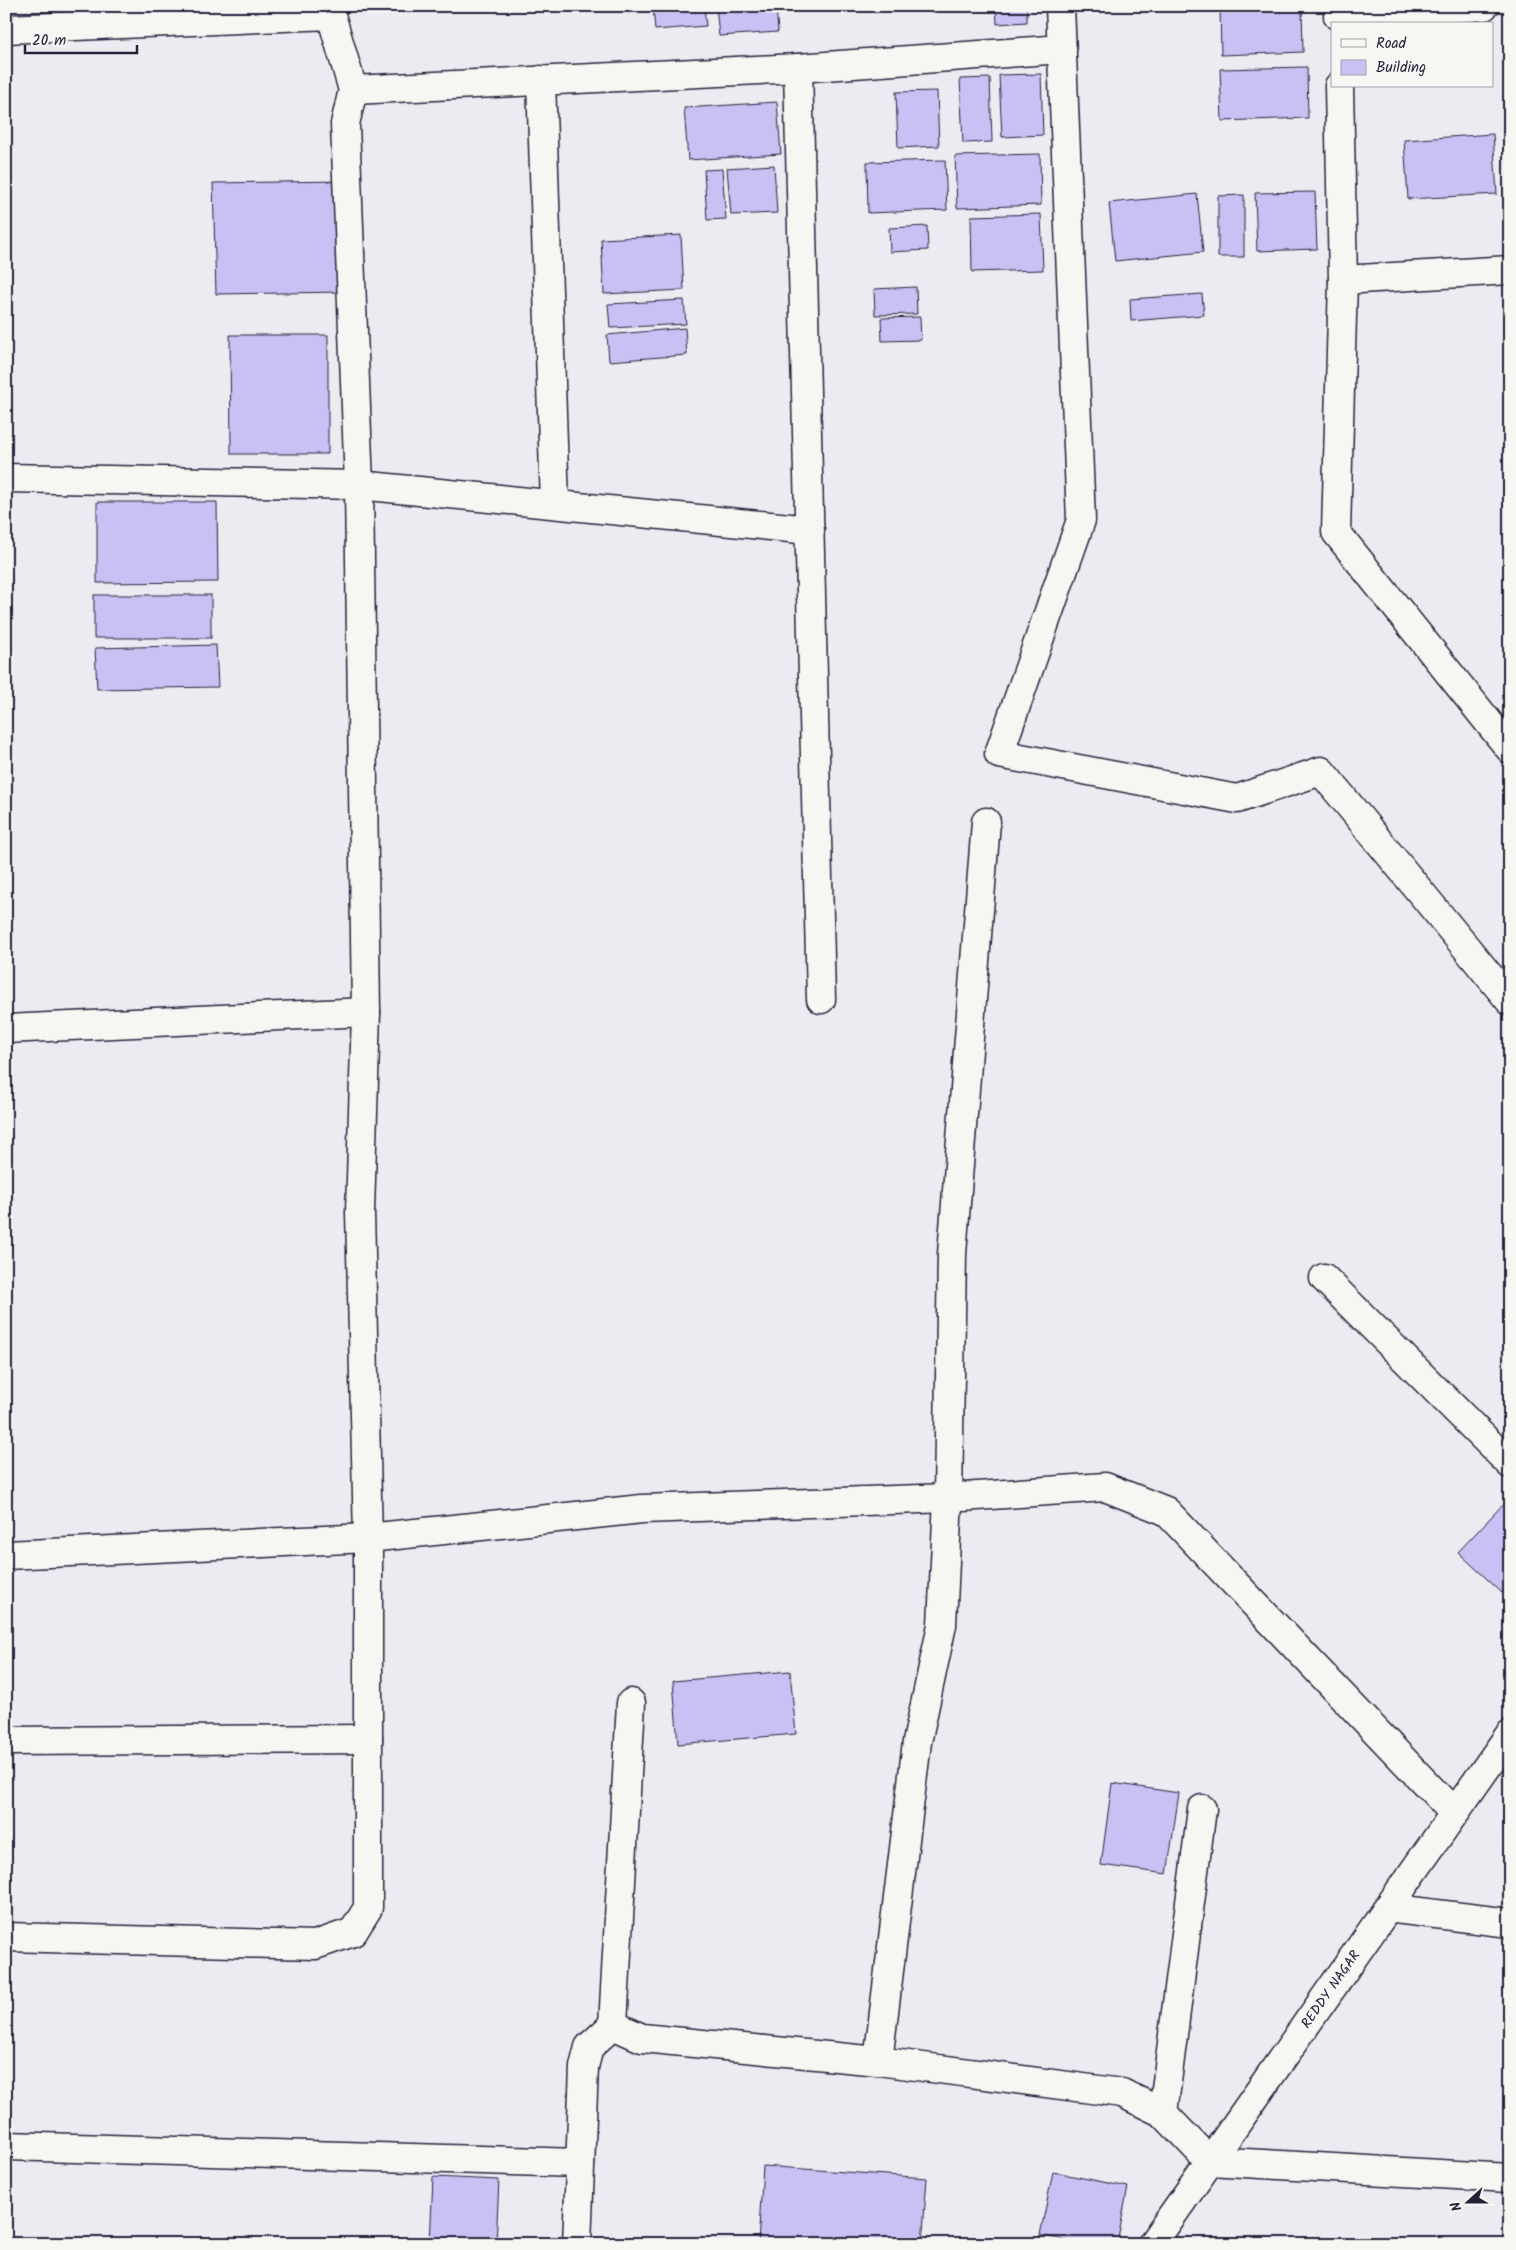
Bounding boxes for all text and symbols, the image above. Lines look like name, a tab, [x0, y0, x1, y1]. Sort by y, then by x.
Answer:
scale bar	[25, 22, 138, 54]
legend	[1331, 22, 1494, 88]
text: 20 m	[32, 29, 66, 53]
text: Road	[1376, 32, 1407, 56]
text: Building	[1376, 56, 1426, 80]
street label: REDDY NAGAR	[1296, 1946, 1366, 2033]
north arrow	[1444, 2178, 1494, 2228]
text: N	[1445, 2198, 1469, 2214]

